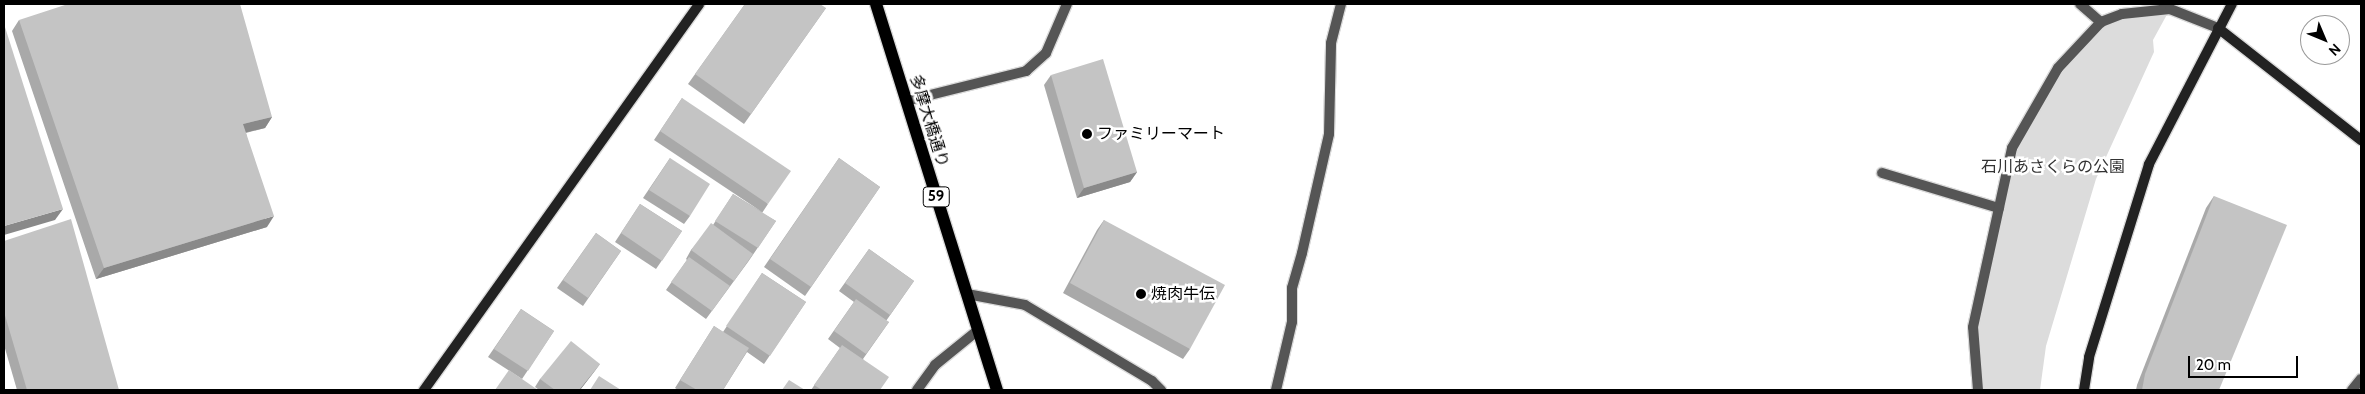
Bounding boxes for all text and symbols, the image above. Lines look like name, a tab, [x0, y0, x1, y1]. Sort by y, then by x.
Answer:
north arrow	[2300, 15, 2350, 65]
text: N	[2325, 40, 2345, 60]
street label: 多摩大橋通り	[906, 72, 952, 170]
place label: ファミリーマート	[1097, 124, 1225, 144]
marker: ファミリーマート	[1081, 128, 1093, 140]
park label: 石川あさくらの公園	[1981, 157, 2125, 177]
road number: 59	[922, 184, 950, 210]
place label: 焼肉牛伝	[1151, 284, 1215, 304]
marker: 焼肉牛伝	[1135, 288, 1147, 300]
scale bar	[2190, 346, 2300, 378]
text: 20 m	[2196, 356, 2231, 374]

